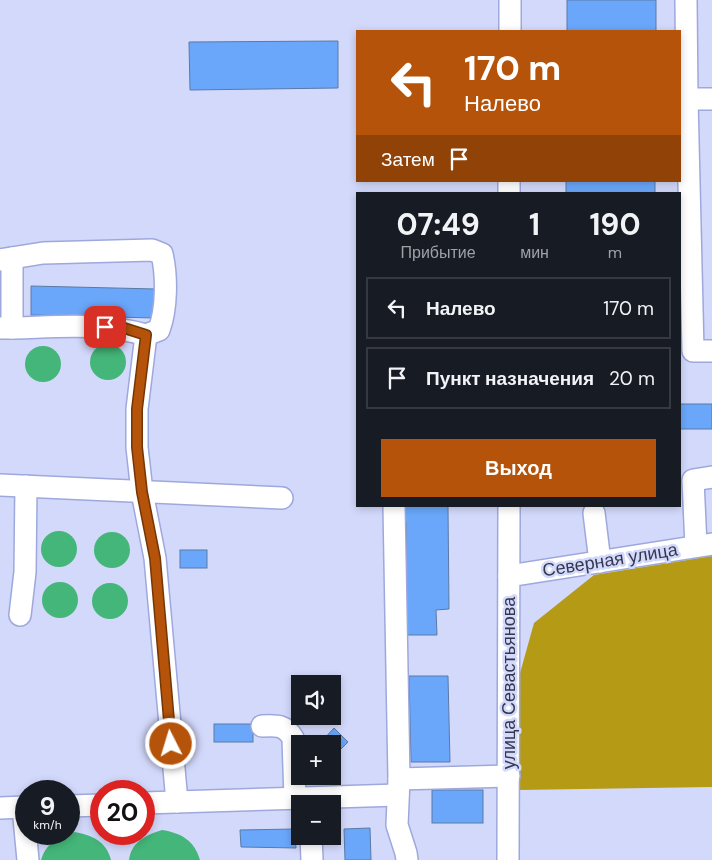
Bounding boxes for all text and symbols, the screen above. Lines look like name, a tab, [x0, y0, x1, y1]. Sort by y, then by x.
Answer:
text: 170 m	[464, 45, 561, 91]
icon: left	[381, 50, 446, 115]
text: Налево	[464, 89, 541, 118]
icon: arrive	[445, 145, 473, 173]
text: Затем	[381, 147, 435, 172]
text: 07:49	[396, 205, 480, 244]
text: 1	[529, 205, 540, 244]
text: 190	[589, 205, 641, 244]
text: Прибытие	[401, 242, 476, 263]
text: мин	[520, 242, 549, 263]
text: m	[608, 242, 622, 263]
icon: left	[383, 294, 411, 322]
text: Налево	[426, 296, 496, 321]
text: 170 m	[603, 296, 654, 321]
pin	[84, 306, 126, 348]
icon: arrive	[91, 313, 119, 341]
icon: arrive	[383, 364, 411, 392]
text: Пункт назначения	[426, 366, 594, 391]
text: 20 m	[609, 366, 655, 391]
button: Выход	[381, 439, 656, 497]
street label: Северная улица	[541, 537, 680, 583]
street label: улица Севастьянова	[497, 596, 521, 769]
map controls	[291, 675, 341, 845]
button: sound	[291, 675, 341, 725]
position arrow	[144, 717, 196, 769]
button: +	[291, 735, 341, 785]
speed limit sign: 20	[90, 780, 155, 845]
text: 9	[40, 790, 55, 823]
button: −	[291, 795, 341, 845]
text: km/h	[33, 817, 62, 833]

